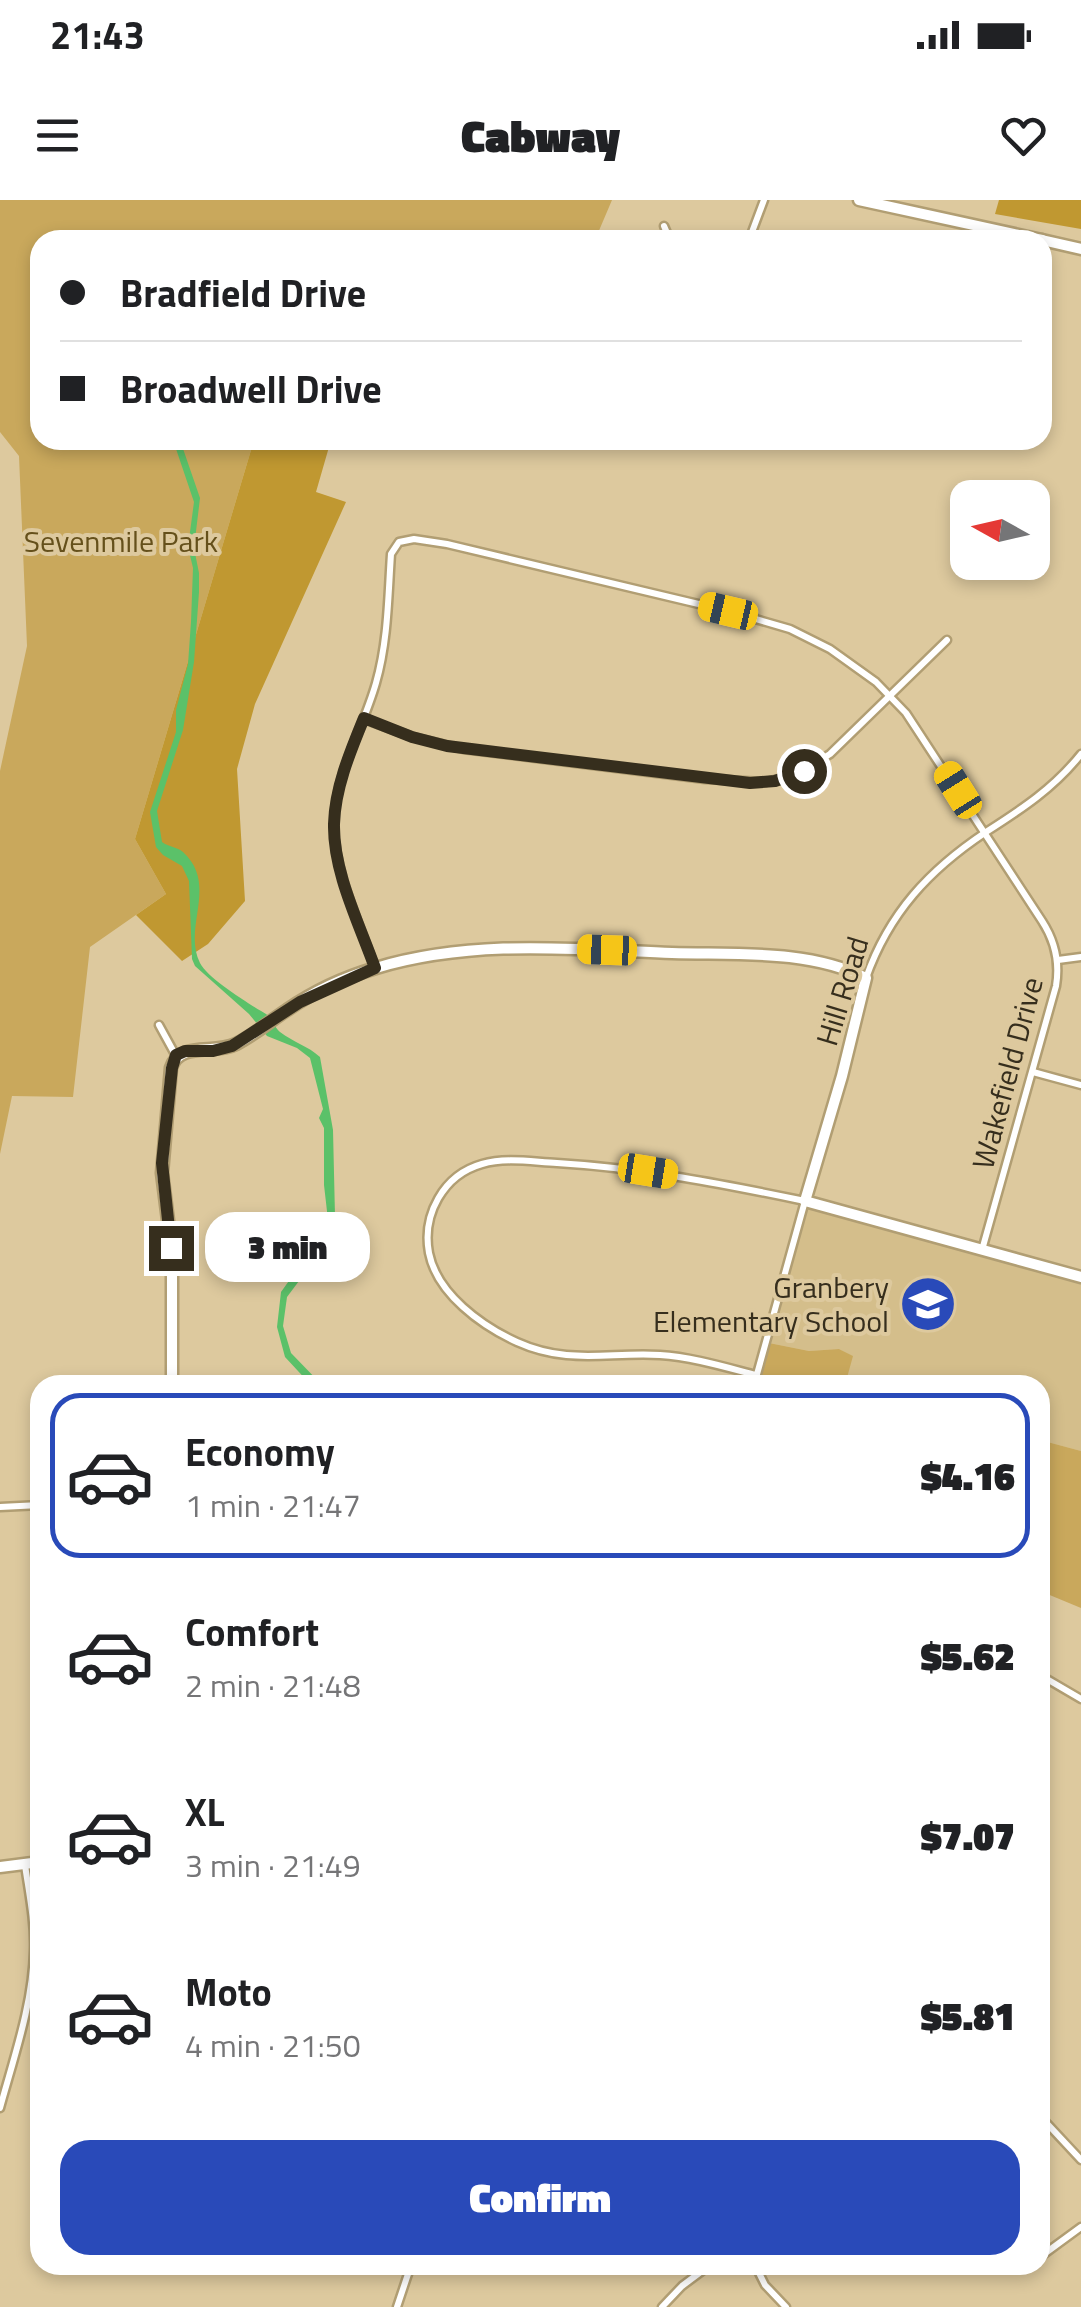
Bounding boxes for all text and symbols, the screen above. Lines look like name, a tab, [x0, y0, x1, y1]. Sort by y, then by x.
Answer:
text: 21:43	[50, 6, 145, 64]
text: Cabway	[461, 101, 620, 169]
icon: menu	[30, 108, 85, 163]
icon: heart	[996, 108, 1051, 163]
text: Bradfield Drive	[120, 264, 366, 322]
text: Broadwell Drive	[120, 360, 382, 418]
north arrow	[950, 480, 1050, 580]
map controls	[950, 480, 1050, 580]
park label: Sevenmile Park	[24, 518, 218, 564]
car	[695, 590, 761, 632]
route start	[782, 749, 827, 794]
car	[929, 757, 987, 823]
street label: Hill Road	[804, 931, 880, 1051]
car	[576, 934, 638, 966]
street label: Wakefield Drive	[959, 972, 1055, 1174]
car	[616, 1151, 680, 1191]
callout: 3 min	[206, 1213, 371, 1283]
text: 3 min	[248, 1223, 327, 1271]
route end	[149, 1226, 194, 1271]
place label: Granbery Elementary School	[653, 1264, 889, 1344]
school or university icon: Granbery Elementary School	[898, 1274, 958, 1334]
text: Economy	[185, 1423, 335, 1481]
icon: car	[65, 1431, 155, 1521]
text: $4.16	[921, 1447, 1015, 1505]
text: 1 min · 21:47	[185, 1481, 361, 1529]
text: Comfort	[185, 1603, 319, 1661]
icon: car	[65, 1611, 155, 1701]
text: $5.62	[921, 1627, 1015, 1685]
text: 2 min · 21:48	[185, 1661, 361, 1709]
text: XL	[185, 1783, 225, 1841]
icon: car	[65, 1791, 155, 1881]
text: $7.07	[921, 1807, 1015, 1865]
text: 3 min · 21:49	[185, 1841, 361, 1889]
text: Moto	[185, 1963, 272, 2021]
icon: car	[65, 1971, 155, 2061]
text: $5.81	[921, 1987, 1015, 2045]
text: 4 min · 21:50	[185, 2021, 361, 2069]
button: Confirm	[60, 2140, 1020, 2255]

